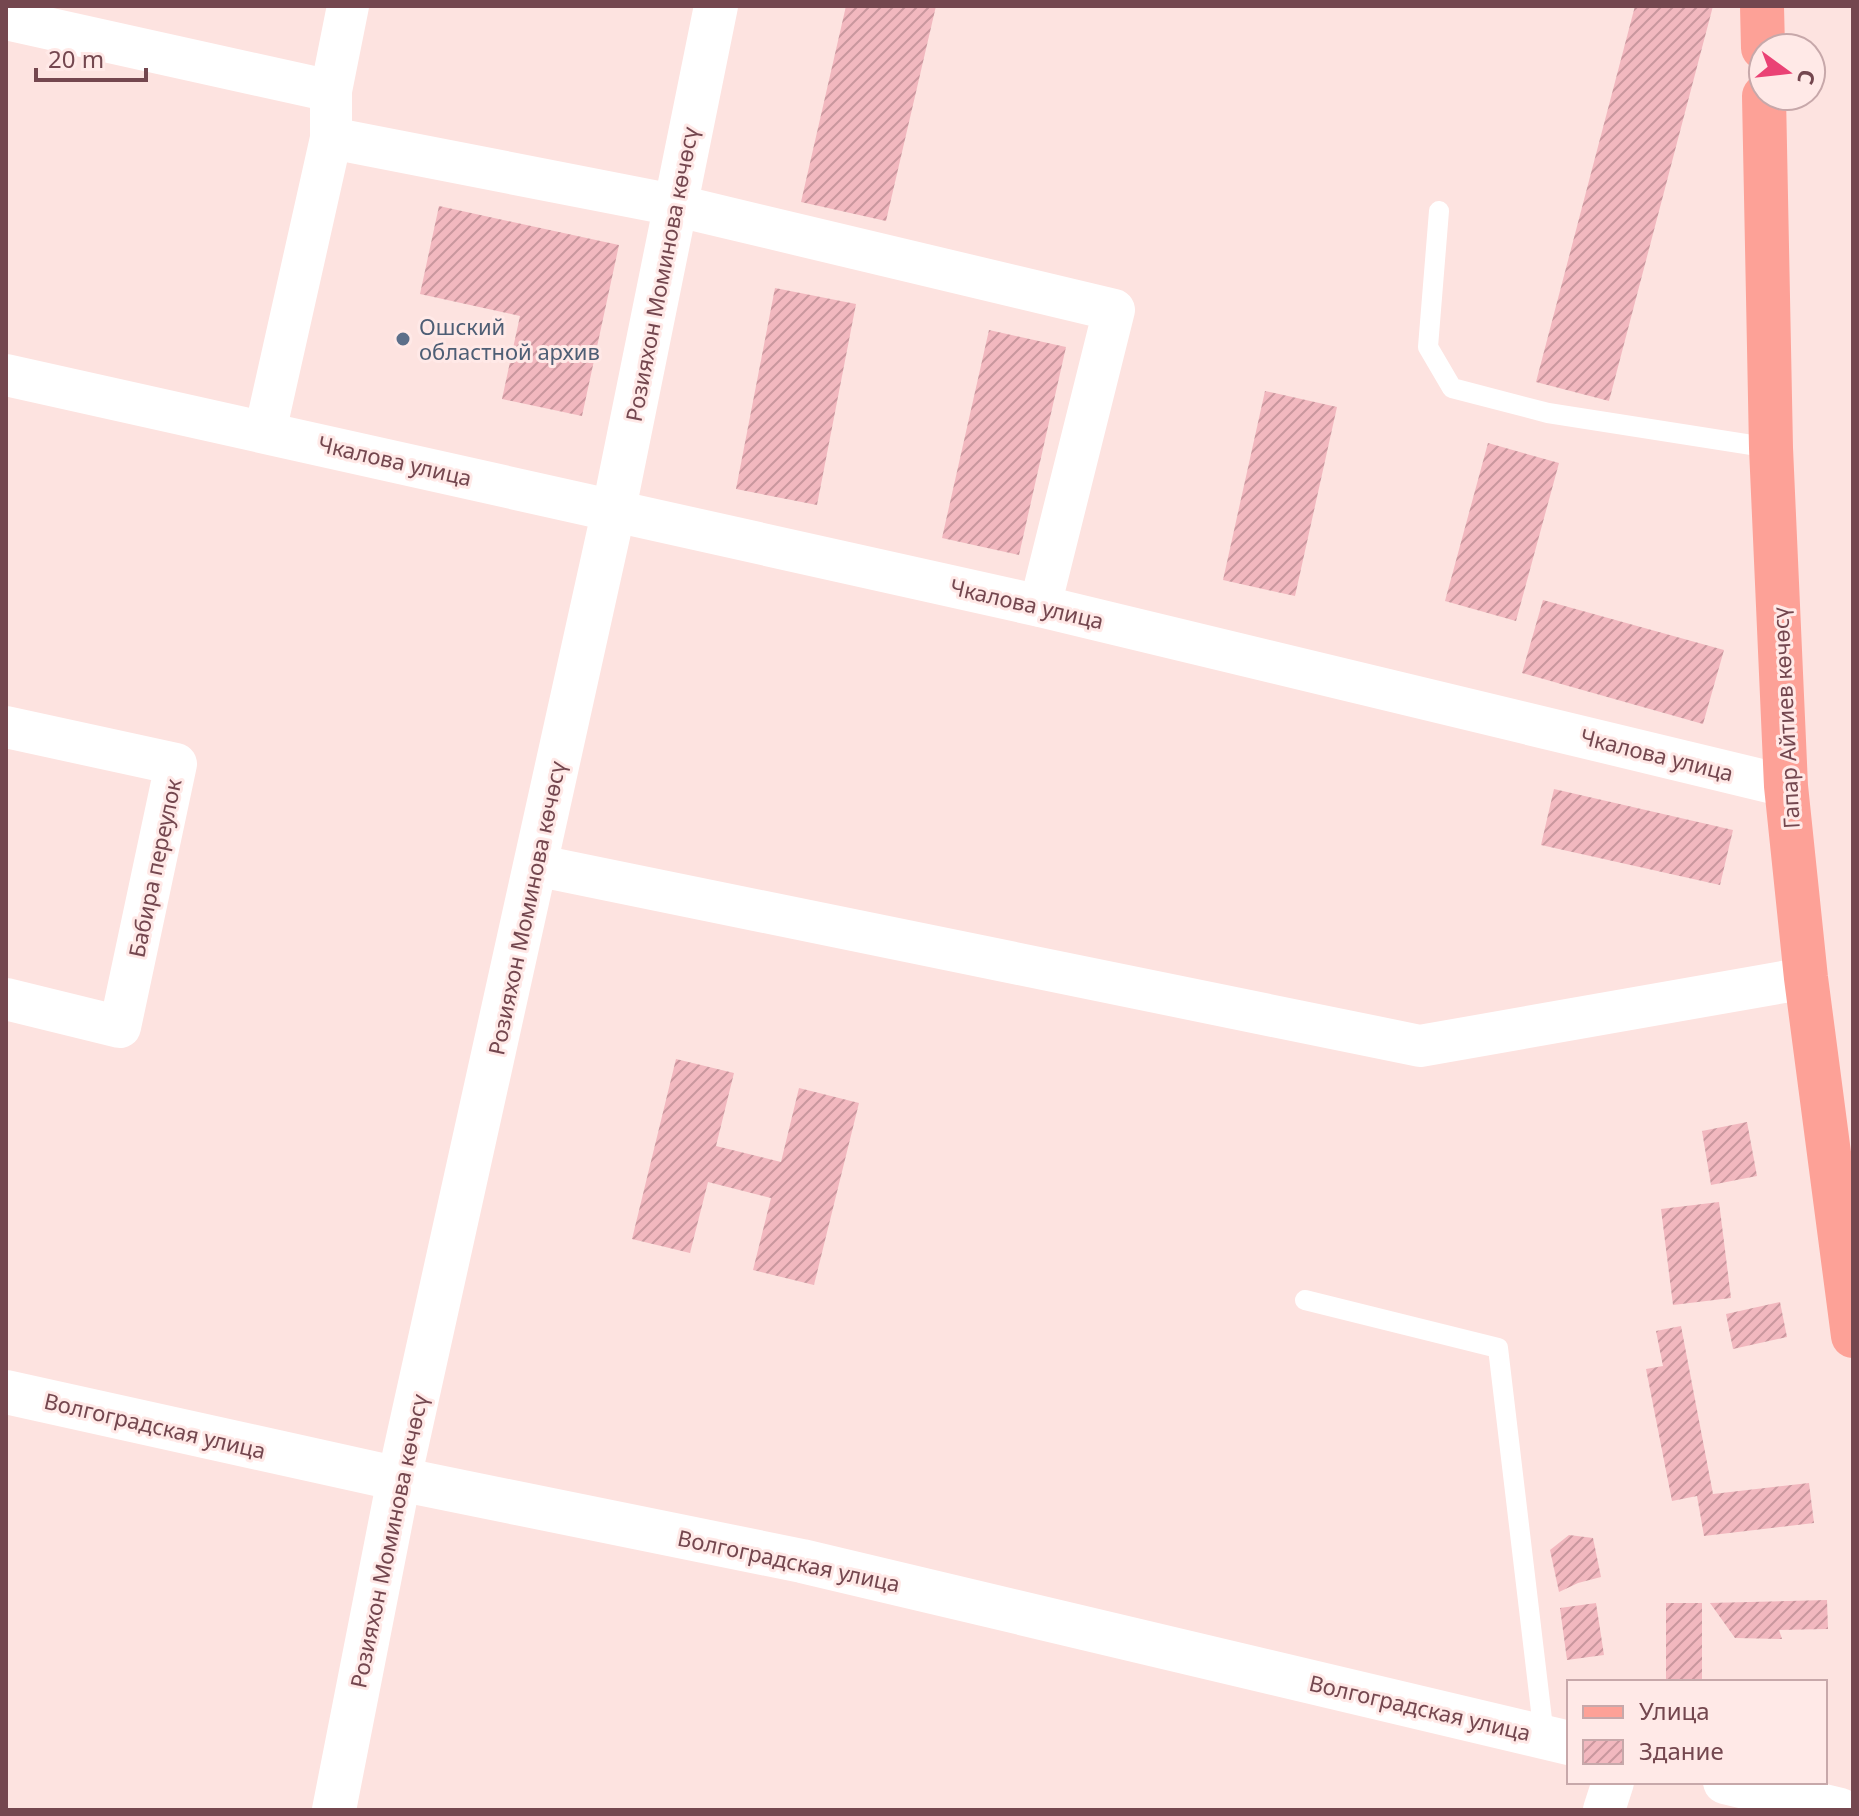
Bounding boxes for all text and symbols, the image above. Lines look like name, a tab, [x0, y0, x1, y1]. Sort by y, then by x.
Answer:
scale bar	[36, 32, 146, 82]
north arrow	[1747, 32, 1827, 112]
text: 20 m	[48, 42, 104, 75]
text: С	[1791, 67, 1824, 88]
street label: Розияхон Моминова көчөсү	[618, 123, 704, 424]
place label: Ошский областной архив	[419, 311, 600, 366]
marker: Ошский областной архив	[394, 330, 412, 348]
street label: Чкалова улица	[315, 428, 475, 492]
street label: Чкалова улица	[947, 571, 1107, 635]
street label: Гапар Айтиев көчөсү	[1764, 606, 1806, 829]
street label: Чкалова улица	[1577, 720, 1737, 788]
street label: Розияхон Моминова көчөсү	[480, 758, 572, 1058]
street label: Бабира переулок	[120, 776, 188, 960]
street label: Волгоградская улица	[41, 1385, 269, 1465]
street label: Розияхон Моминова көчөсү	[342, 1391, 434, 1691]
street label: Волгоградская улица	[675, 1522, 903, 1598]
street label: Волгоградская улица	[1306, 1667, 1534, 1747]
legend	[1567, 1680, 1827, 1784]
text: Улица	[1639, 1694, 1710, 1727]
text: Здание	[1639, 1734, 1724, 1767]

